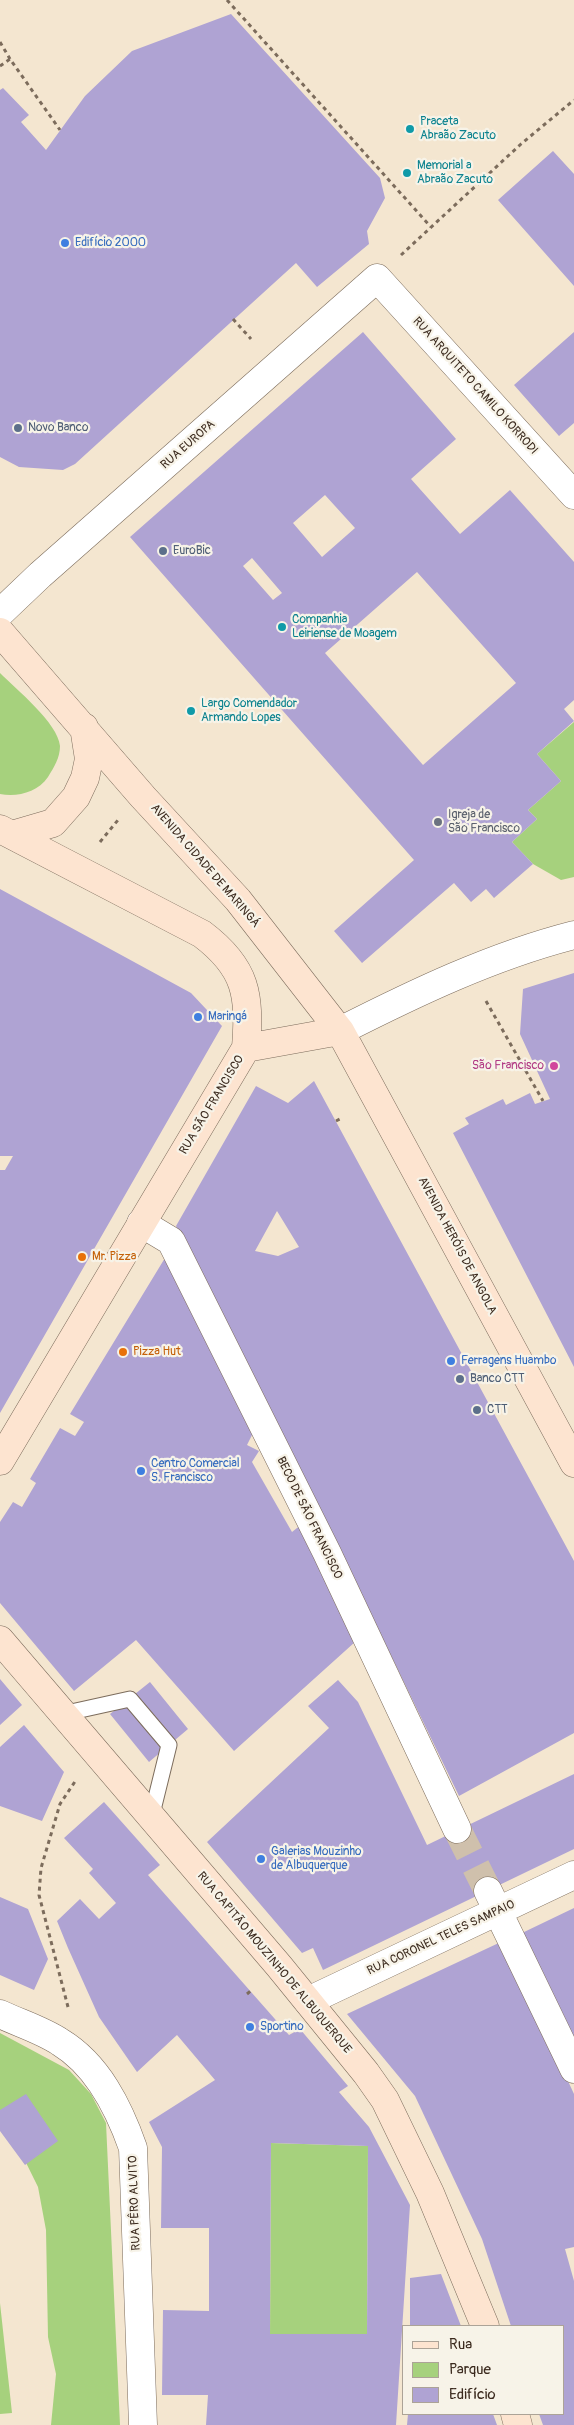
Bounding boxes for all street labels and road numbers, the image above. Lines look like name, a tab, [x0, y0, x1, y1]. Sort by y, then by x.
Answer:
street label: RUA ARQUITETO CAMILO KORRODI	[409, 314, 541, 458]
street label: RUA EUROPA	[158, 418, 218, 472]
street label: AVENIDA CIDADE DE MARINGÁ	[147, 801, 263, 931]
street label: RUA SÃO FRANCISCO	[177, 1053, 247, 1157]
street label: AVENIDA HERÓIS DE ANGOLA	[415, 1175, 499, 1317]
street label: BECO DE SÃO FRANCISCO	[273, 1455, 345, 1581]
street label: RUA CAPITÃO MOUZINHO DE ALBUQUERQUE	[194, 1869, 354, 2057]
street label: RUA CORONEL TELES SAMPAIO	[365, 1897, 517, 1979]
street label: RUA PÊRO ALVITO	[126, 2155, 144, 2251]

